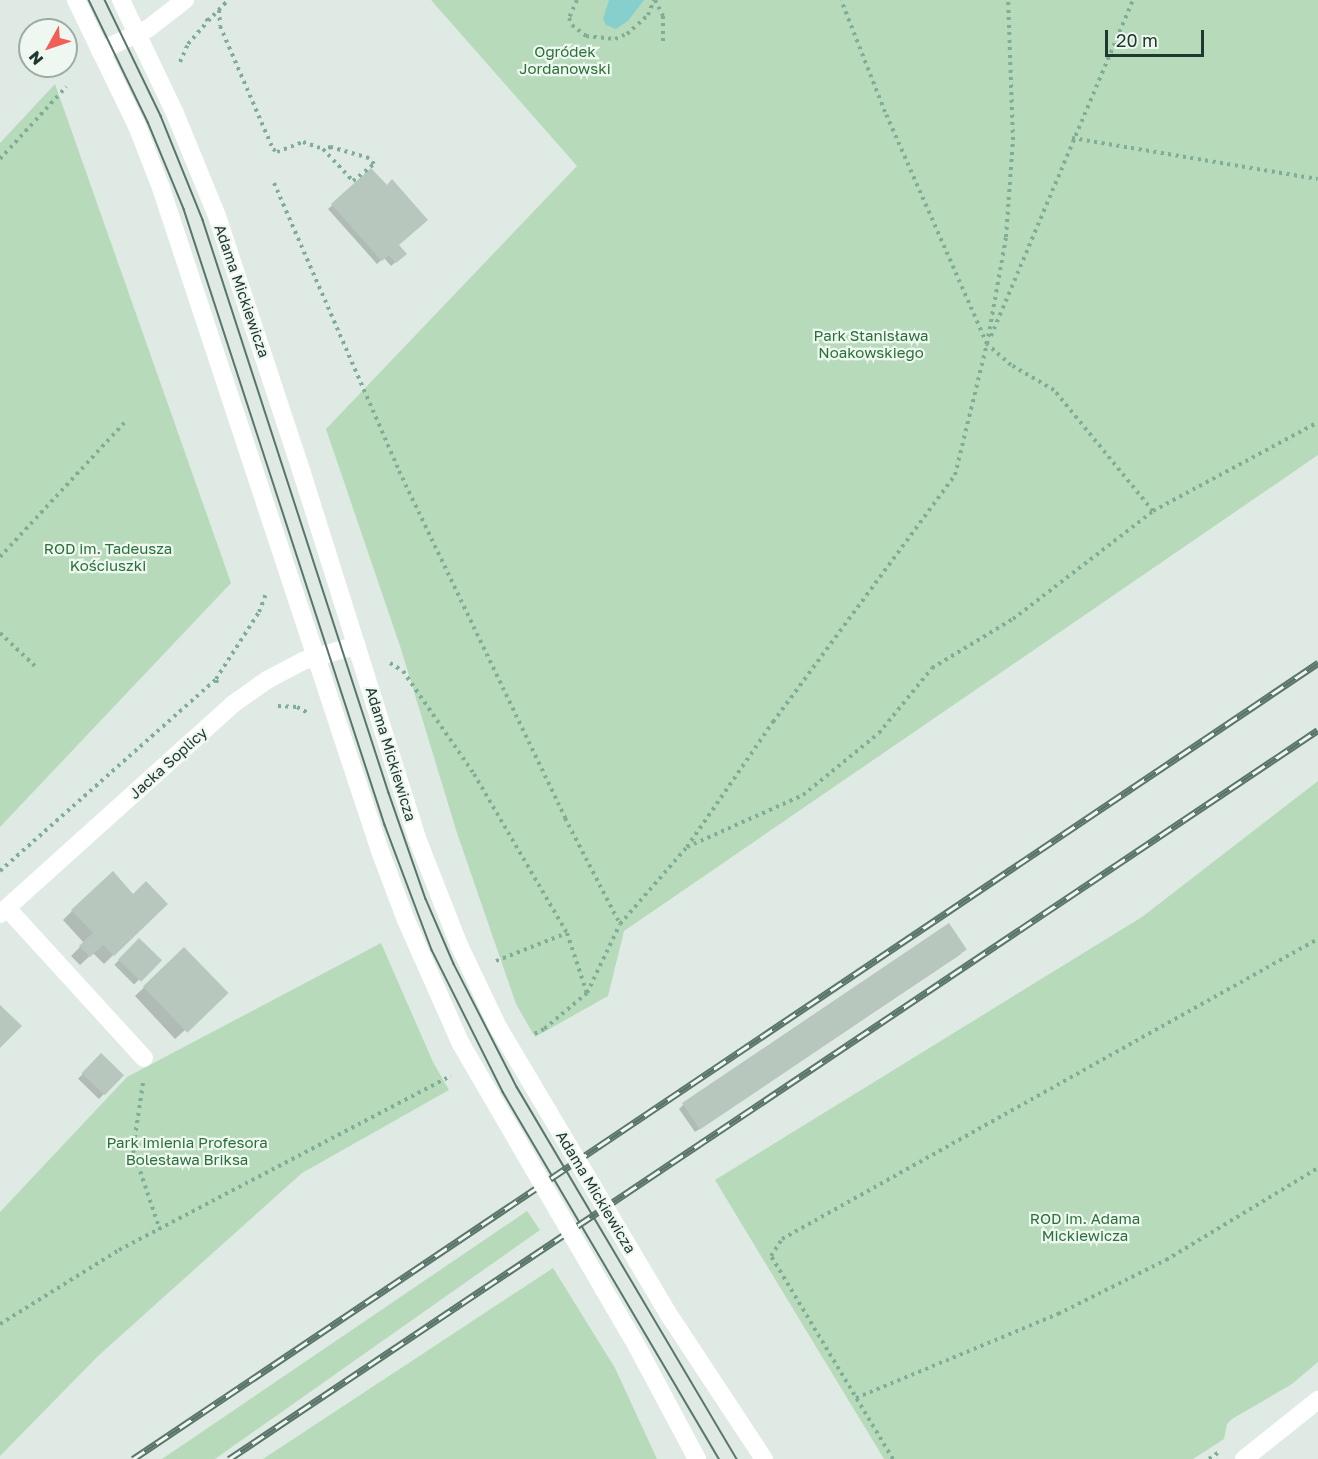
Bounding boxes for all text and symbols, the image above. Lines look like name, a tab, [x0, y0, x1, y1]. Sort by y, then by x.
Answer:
north arrow	[18, 18, 78, 78]
scale bar	[1108, 18, 1207, 56]
text: 20 m	[1116, 29, 1158, 51]
park label: Ogródek Jordanowski	[519, 42, 611, 77]
text: N	[24, 47, 47, 69]
street label: Adama Mickiewicza	[211, 222, 273, 360]
park label: Park Stanisława Noakowskiego	[814, 326, 928, 361]
park label: ROD im. Tadeusza Kościuszki	[44, 539, 172, 574]
street label: Adama Mickiewicza	[362, 685, 420, 823]
street label: Jacka Soplicy	[125, 723, 211, 803]
street label: Adama Mickiewicza	[552, 1127, 640, 1257]
park label: Park imienia Profesora Bolesława Briksa	[106, 1133, 268, 1168]
park label: ROD im. Adama Mickiewicza	[1030, 1209, 1140, 1244]

